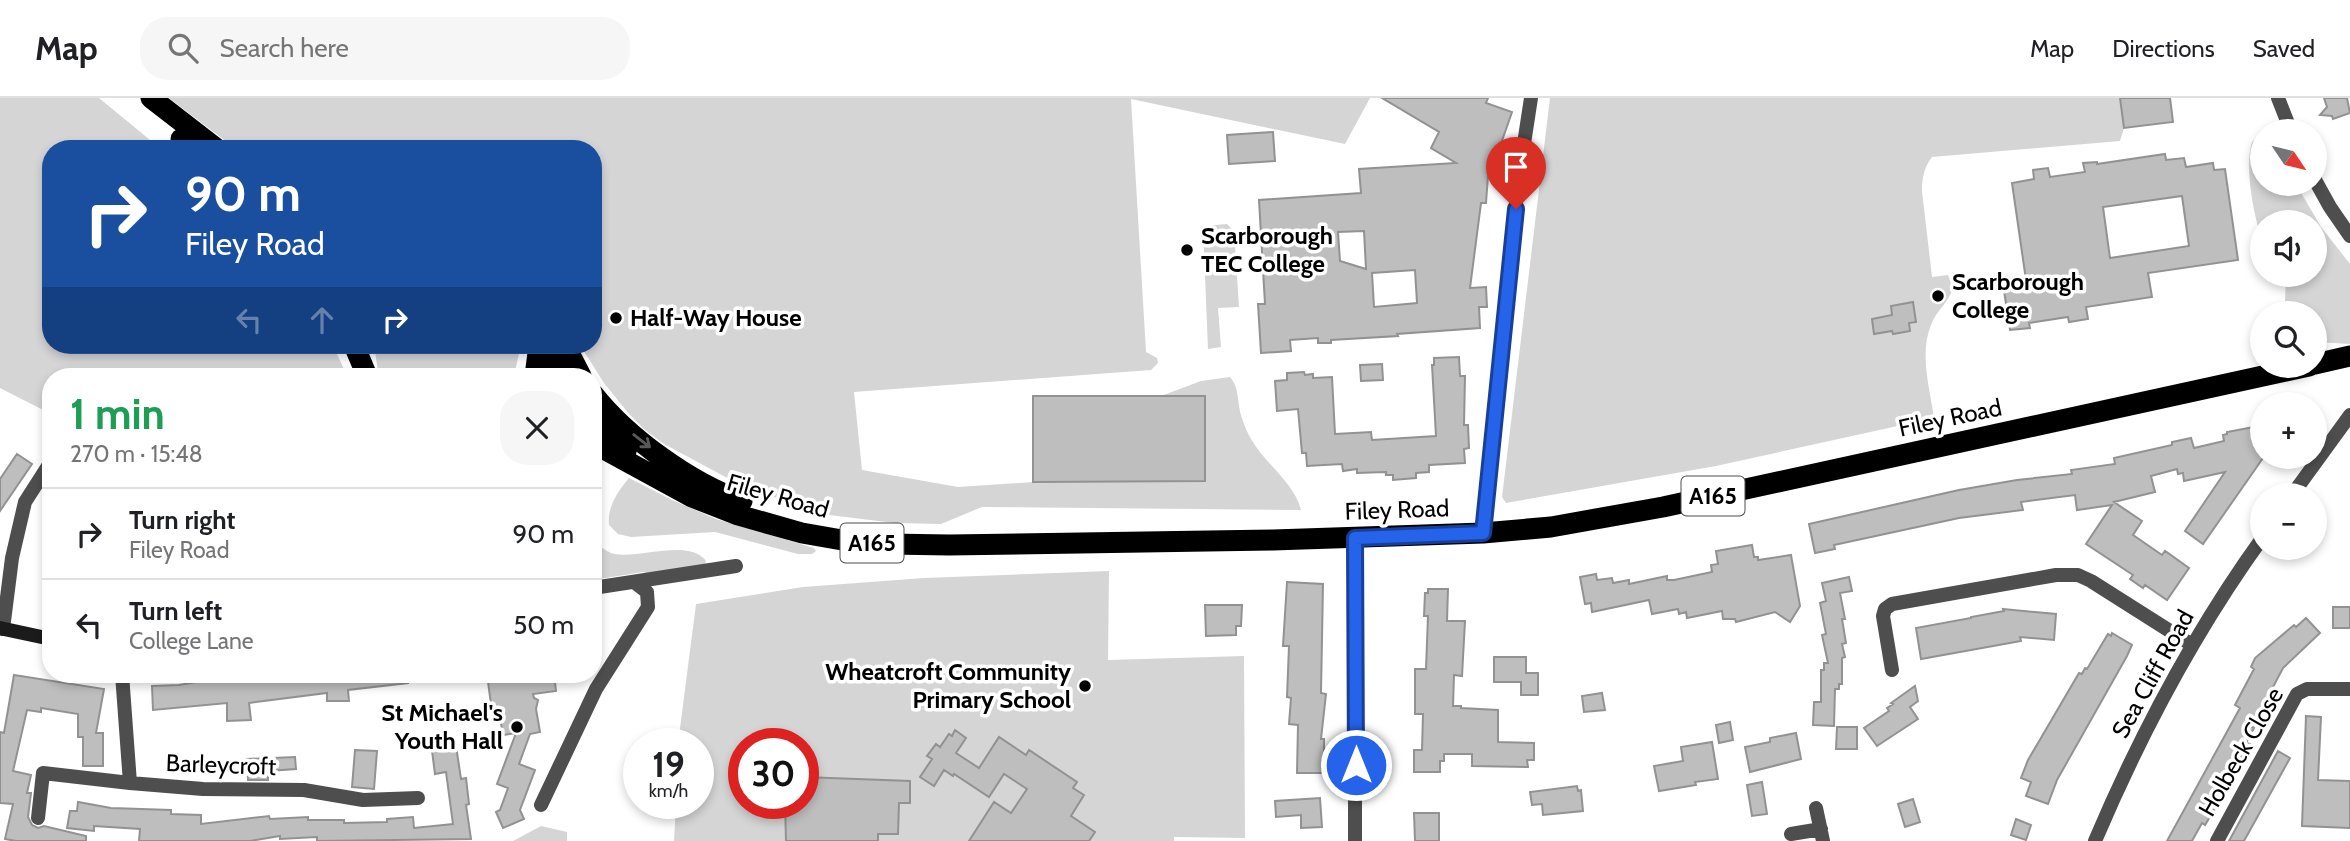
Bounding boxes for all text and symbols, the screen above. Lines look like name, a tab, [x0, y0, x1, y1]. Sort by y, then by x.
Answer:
search box	[140, 17, 630, 80]
text: Map	[35, 28, 98, 68]
icon: search	[164, 29, 202, 67]
text: Search here	[220, 32, 349, 64]
text: Map	[2030, 34, 2074, 63]
text: Directions	[2112, 34, 2215, 63]
text: Saved	[2253, 34, 2315, 63]
north arrow	[2250, 119, 2328, 196]
map controls	[2250, 119, 2327, 560]
pin	[1486, 137, 1546, 209]
icon: arrive	[1497, 148, 1535, 186]
text: 90 m	[185, 164, 301, 223]
icon: right	[70, 168, 161, 259]
button: sound	[2250, 210, 2327, 287]
place label: Scarborough TEC College	[1201, 221, 1333, 278]
text: Filey Road	[185, 224, 325, 263]
marker: Scarborough TEC College	[1179, 242, 1195, 258]
place label: Scarborough College	[1952, 267, 2084, 324]
marker: Scarborough College	[1930, 288, 1946, 304]
icon: left	[230, 301, 268, 339]
icon: ahead	[303, 301, 341, 339]
icon: right	[376, 301, 414, 339]
button: search	[2250, 301, 2327, 378]
place label: Half-Way House	[630, 303, 802, 332]
marker: Half-Way House	[608, 310, 624, 326]
text: 1 min	[70, 388, 165, 440]
button: close	[500, 391, 574, 465]
street label: Filey Road	[1896, 392, 2004, 443]
button: +	[2250, 392, 2327, 469]
one-way arrow	[632, 434, 651, 449]
text: 270 m · 15:48	[70, 440, 203, 468]
street label: Filey Road	[724, 467, 832, 524]
road number: A165	[1682, 476, 1744, 516]
button: −	[2250, 483, 2327, 560]
street label: Filey Road	[1344, 493, 1450, 526]
text: Turn right	[129, 504, 235, 536]
icon: right	[70, 515, 108, 553]
text: 90 m	[512, 518, 574, 550]
road number: A165	[840, 524, 903, 562]
text: Filey Road	[129, 536, 229, 564]
text: Turn left	[129, 595, 222, 627]
street label: Sea Cliff Road	[2105, 605, 2200, 743]
icon: left	[70, 606, 108, 644]
text: 50 m	[513, 609, 574, 641]
text: College Lane	[129, 627, 254, 655]
place label: Wheatcroft Community Primary School	[825, 657, 1071, 714]
marker: Wheatcroft Community Primary School	[1077, 678, 1093, 694]
street label: Holbeck Close	[2192, 682, 2289, 821]
place label: St Michael's Youth Hall	[381, 698, 503, 755]
marker: St Michael's Youth Hall	[509, 719, 525, 735]
speed limit sign: 30	[728, 728, 819, 819]
position arrow	[1319, 728, 1393, 802]
text: 19	[652, 743, 685, 786]
street label: Barleycroft	[165, 748, 277, 781]
text: km/h	[649, 780, 688, 802]

